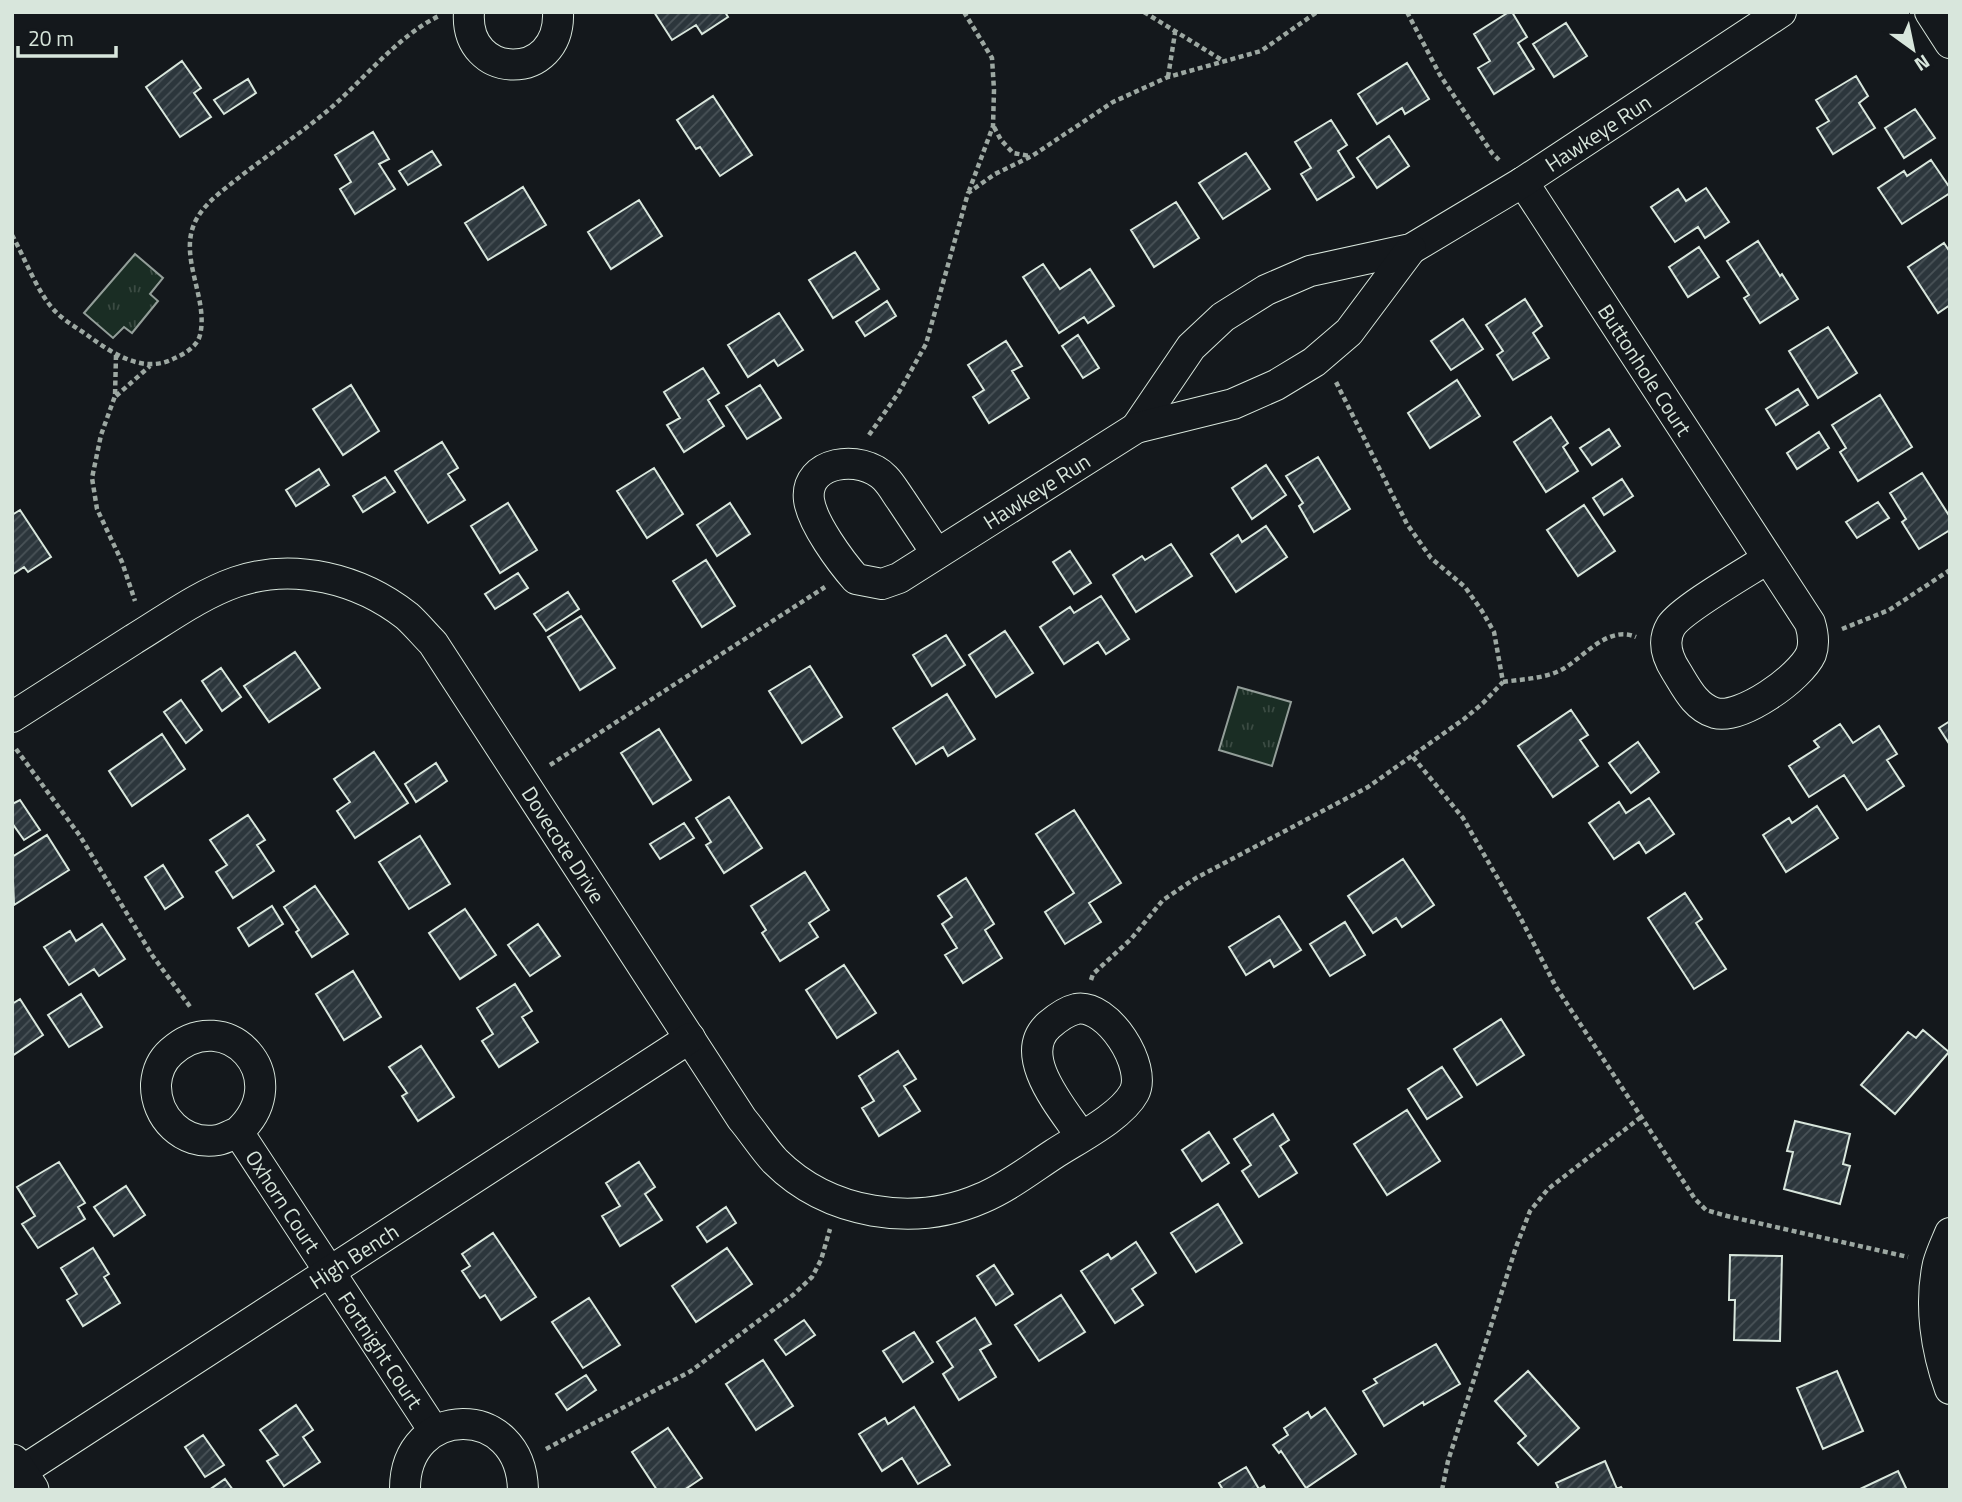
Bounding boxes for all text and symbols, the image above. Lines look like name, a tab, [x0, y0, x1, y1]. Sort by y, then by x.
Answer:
scale bar	[18, 14, 116, 58]
north arrow	[1878, 14, 1948, 84]
text: 20 m	[28, 22, 74, 54]
text: N	[1909, 48, 1936, 79]
street label: Hawkeye Run	[1538, 86, 1657, 179]
street label: Buttonhole Court	[1590, 297, 1700, 443]
street label: Hawkeye Run	[977, 445, 1096, 537]
street label: Dovecote Drive	[514, 780, 614, 909]
street label: Oxhorn Court	[238, 1143, 329, 1259]
street label: High Bench	[303, 1215, 405, 1297]
street label: Fortnight Court	[331, 1285, 431, 1415]

